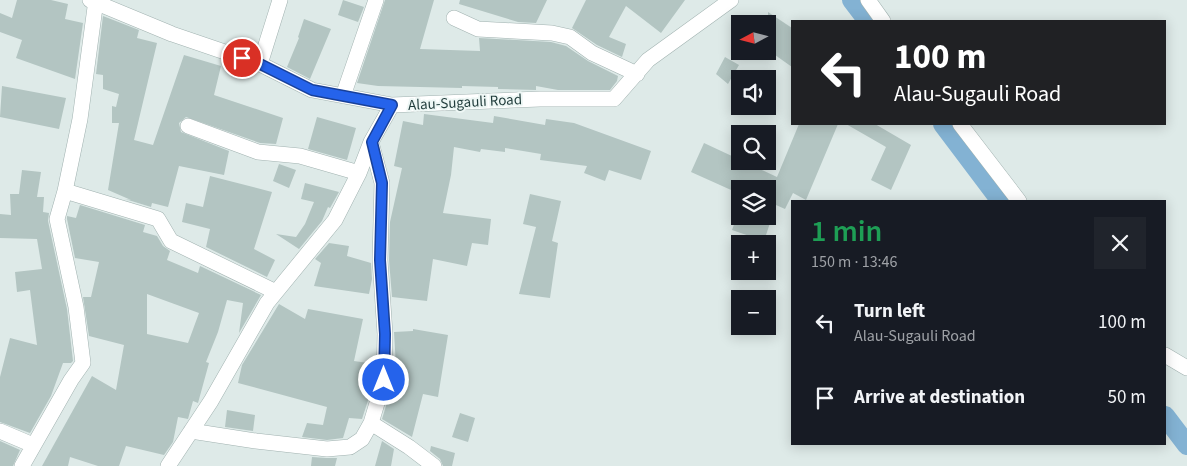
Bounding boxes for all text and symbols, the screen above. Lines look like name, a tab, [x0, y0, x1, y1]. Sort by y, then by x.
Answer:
north arrow	[731, 15, 776, 60]
map controls	[731, 15, 776, 335]
text: 100 m	[894, 32, 986, 82]
pin	[221, 37, 263, 79]
icon: left	[811, 40, 876, 105]
icon: arrive	[228, 44, 256, 72]
button: sound	[731, 70, 776, 115]
text: Alau-Sugauli Road	[894, 78, 1061, 110]
street label: Alau-Sugauli Road	[408, 89, 523, 116]
button: search	[731, 125, 776, 170]
button: layers	[731, 180, 776, 225]
text: 1 min	[811, 210, 882, 253]
button: close	[1094, 217, 1146, 269]
button: +	[731, 235, 776, 280]
text: 150 m · 13:46	[811, 251, 898, 273]
button: −	[731, 290, 776, 335]
text: Turn left	[854, 298, 925, 325]
icon: left	[811, 309, 839, 337]
text: 100 m	[1098, 309, 1146, 336]
text: Alau-Sugauli Road	[854, 325, 976, 347]
position arrow	[357, 353, 409, 405]
icon: arrive	[811, 384, 839, 412]
text: Arrive at destination	[854, 384, 1025, 411]
text: 50 m	[1108, 384, 1146, 411]

